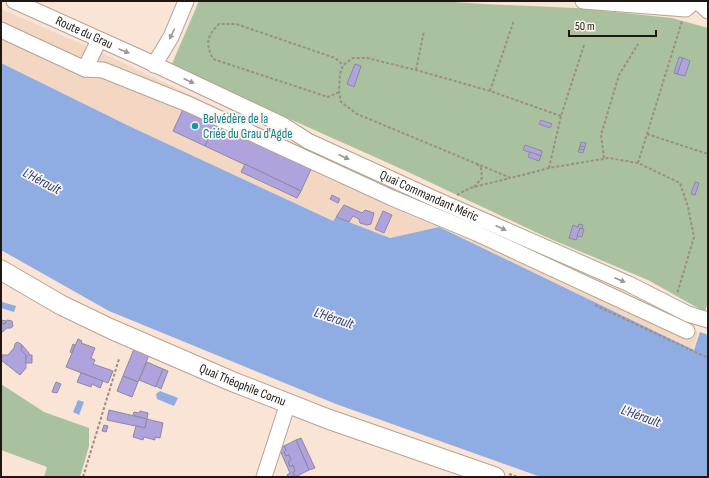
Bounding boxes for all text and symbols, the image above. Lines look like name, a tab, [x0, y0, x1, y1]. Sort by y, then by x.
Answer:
scale bar	[569, 12, 656, 38]
street label: Route du Grau	[53, 13, 116, 52]
text: 50 m	[575, 19, 595, 34]
one-way arrow	[169, 28, 175, 39]
one-way arrow	[119, 48, 130, 54]
one-way arrow	[183, 78, 195, 84]
place label: Belvédère de la Criée du Grau d'Agde	[203, 111, 292, 142]
marker: Belvédère de la Criée du Grau d'Agde	[190, 121, 200, 131]
one-way arrow	[338, 154, 349, 160]
water label: L'Hérault	[20, 164, 65, 198]
street label: Quai Commandant Méric	[377, 167, 481, 225]
one-way arrow	[495, 225, 506, 231]
one-way arrow	[614, 277, 625, 283]
water label: L'Hérault	[312, 303, 357, 333]
street label: Quai Théophile Cornu	[197, 360, 288, 410]
water label: L'Hérault	[619, 401, 664, 431]

